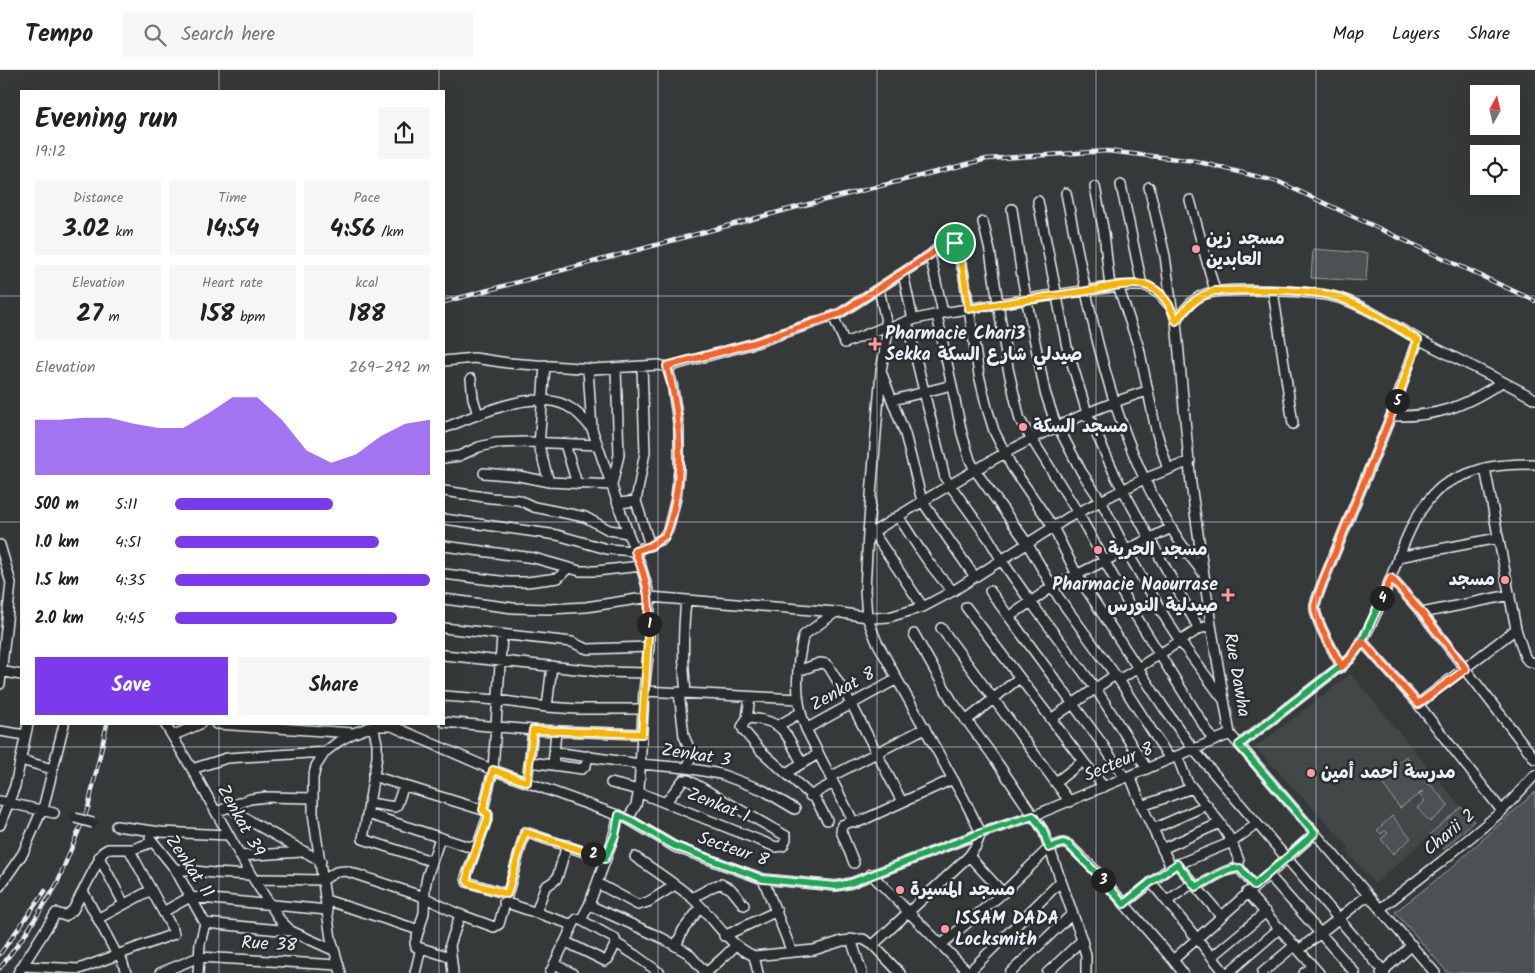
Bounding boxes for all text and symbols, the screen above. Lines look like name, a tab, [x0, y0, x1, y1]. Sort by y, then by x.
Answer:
search box	[123, 12, 473, 57]
text: Tempo	[25, 15, 93, 54]
text: Search here	[181, 20, 275, 50]
text: Map	[1333, 20, 1364, 49]
text: Layers	[1392, 20, 1440, 49]
text: Share	[1468, 20, 1510, 49]
icon: search	[141, 21, 169, 49]
north arrow	[1470, 85, 1520, 135]
map controls	[1470, 85, 1520, 195]
text: Evening run	[35, 97, 178, 142]
button: share	[378, 107, 430, 159]
text: 19:12	[35, 139, 66, 164]
button: locate	[1470, 145, 1520, 195]
text: Distance	[73, 187, 123, 209]
text: Time	[218, 187, 247, 209]
text: Pace	[353, 187, 380, 209]
text: 3.02	[63, 209, 110, 249]
text: 14:54	[206, 209, 259, 249]
text: 4:56	[330, 209, 376, 249]
text: km	[110, 221, 133, 243]
text: /km	[376, 221, 404, 243]
pin	[934, 222, 976, 264]
place label: مسجد زين العابدين	[1206, 225, 1285, 275]
icon: arrive	[941, 229, 969, 257]
marker: مسجد زين العابدين	[1190, 243, 1202, 255]
text: Elevation	[72, 272, 125, 294]
text: Heart rate	[202, 272, 263, 294]
text: kcal	[355, 272, 378, 294]
text: 27	[77, 294, 103, 334]
text: 158	[200, 294, 235, 334]
text: 188	[348, 294, 385, 334]
text: m	[103, 306, 120, 328]
text: bpm	[235, 306, 265, 328]
place label: Pharmacie Chari3 Sekka صيدلي شارع السكة	[885, 320, 1082, 370]
marker: Pharmacie Chari3 Sekka صيدلي شارع السكة	[869, 338, 881, 350]
text: Elevation	[35, 355, 96, 380]
text: 269–292 m	[349, 355, 430, 380]
pin: 5	[1384, 388, 1410, 414]
text: 5	[1394, 390, 1401, 412]
place label: مسجد السكة	[1033, 413, 1128, 442]
marker: مسجد السكة	[1017, 421, 1029, 433]
text: 500 m	[35, 492, 79, 517]
text: 5:11	[115, 492, 138, 517]
text: 1.0 km	[35, 530, 79, 555]
text: 4:51	[115, 530, 141, 555]
place label: مسجد الحرية	[1108, 536, 1207, 565]
marker: مسجد الحرية	[1092, 544, 1104, 556]
place label: مسجد	[1449, 566, 1495, 595]
text: 1.5 km	[35, 568, 79, 593]
text: 4:35	[115, 568, 145, 593]
place label: Pharmacie Naourrase صيدلية النورس	[1052, 571, 1218, 621]
marker: مسجد	[1499, 574, 1511, 586]
pin: 4	[1370, 586, 1394, 610]
text: 4	[1379, 587, 1386, 609]
marker: Pharmacie Naourrase صيدلية النورس	[1222, 589, 1234, 601]
text: 2.0 km	[35, 606, 83, 631]
text: 4:45	[115, 606, 145, 631]
pin: 1	[636, 612, 662, 636]
text: 1	[647, 613, 652, 635]
street label: Rue Dawha	[1214, 631, 1258, 719]
button: Save	[35, 657, 228, 715]
button: Share	[238, 657, 430, 715]
street label: Zenkat 8	[805, 660, 881, 720]
street label: Secteur 8	[1080, 735, 1159, 791]
street label: Zenkat 3	[659, 736, 733, 776]
place label: مدرسة أحمد أمين	[1321, 759, 1456, 788]
marker: مدرسة أحمد أمين	[1305, 767, 1317, 779]
street label: Zenkat 39	[208, 779, 272, 863]
street label: Zenkat 1	[682, 780, 754, 832]
street label: Charii 2	[1417, 802, 1483, 864]
street label: Secteur 8	[694, 824, 773, 876]
street label: Zenkat 11	[157, 829, 221, 905]
pin: 2	[580, 842, 606, 866]
text: 2	[589, 843, 598, 865]
pin: 3	[1090, 868, 1116, 892]
text: 3	[1100, 869, 1107, 891]
place label: مسجد المسيرة	[910, 876, 1015, 905]
marker: مسجد المسيرة	[894, 884, 906, 896]
place label: ISSAM DADA Locksmith	[955, 905, 1059, 955]
marker: ISSAM DADA Locksmith	[939, 923, 951, 935]
street label: Rue 38	[240, 929, 298, 961]

